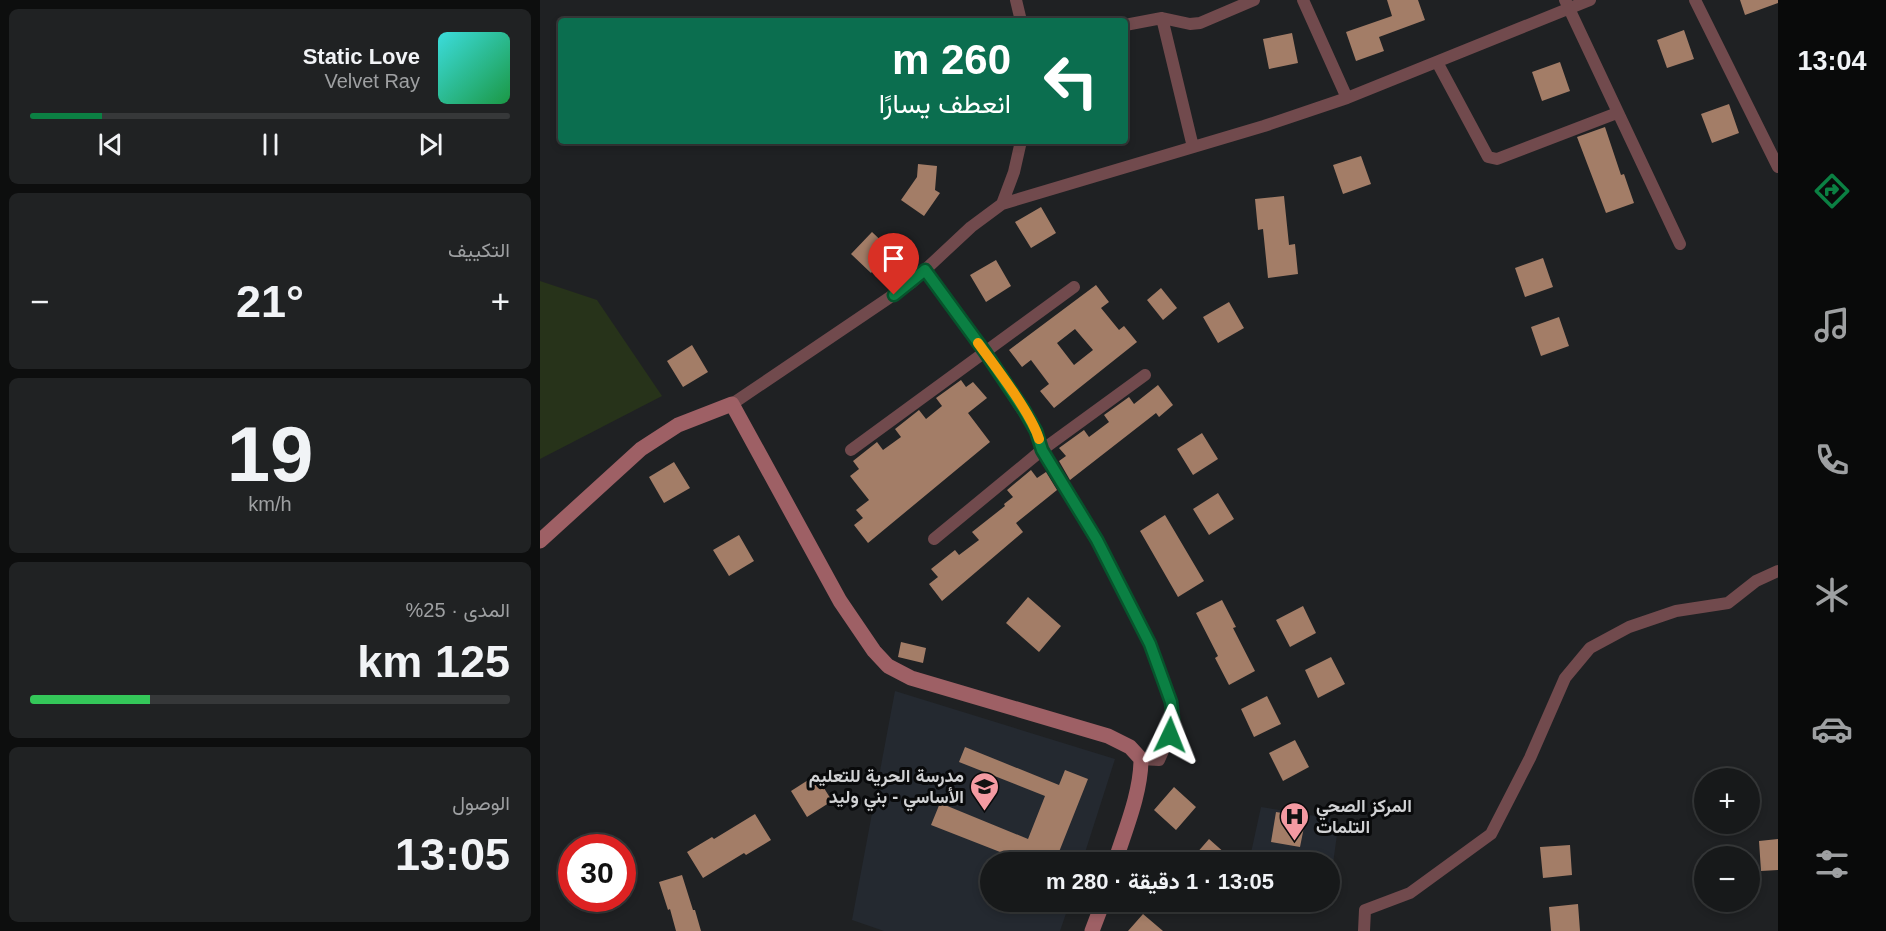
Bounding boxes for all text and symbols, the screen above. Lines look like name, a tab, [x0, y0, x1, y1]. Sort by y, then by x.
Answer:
text: 260 m	[892, 36, 1011, 83]
icon: left	[1032, 42, 1110, 120]
text: Static Love	[303, 44, 420, 69]
text: 13:04	[1797, 46, 1867, 76]
text: Velvet Ray	[324, 70, 420, 92]
text: انعطف يسارًا	[879, 89, 1011, 119]
icon: previous	[94, 128, 127, 161]
icon: pause	[254, 128, 287, 161]
icon: next	[414, 128, 447, 161]
icon: directions	[1811, 170, 1853, 212]
pin	[868, 233, 919, 295]
text: التكييف	[448, 239, 510, 261]
icon: arrive	[877, 242, 910, 275]
text: 21°	[236, 276, 304, 327]
text: −	[30, 283, 49, 320]
text: +	[491, 283, 510, 320]
icon: music	[1811, 304, 1853, 346]
text: 19	[227, 410, 313, 498]
icon: phone	[1811, 439, 1853, 481]
text: km/h	[248, 493, 292, 515]
icon: climate	[1811, 574, 1853, 616]
text: المدى · 25%	[406, 599, 510, 621]
text: 125 km	[357, 636, 510, 687]
position arrow	[1138, 703, 1202, 767]
icon: car	[1811, 708, 1853, 750]
place label: مدرسة الحرية للتعليم الأساسي - بني وليد	[809, 766, 964, 812]
map controls	[1694, 768, 1760, 912]
button: +	[1694, 768, 1760, 834]
school or university icon: مدرسة الحرية للتعليم الأساسي - بني وليد	[969, 770, 1001, 812]
text: الوصول	[452, 792, 510, 814]
place label: المركز الصحي التلمات	[1316, 796, 1412, 837]
hospital icon: المركز الصحي التلمات	[1279, 800, 1311, 842]
text: 13:05	[395, 829, 510, 880]
speed limit sign: 30	[558, 834, 636, 912]
icon: filters	[1811, 843, 1853, 885]
button: −	[1694, 846, 1760, 912]
text: 13:05 · 1 دقيقة · 280 m	[1046, 869, 1274, 894]

